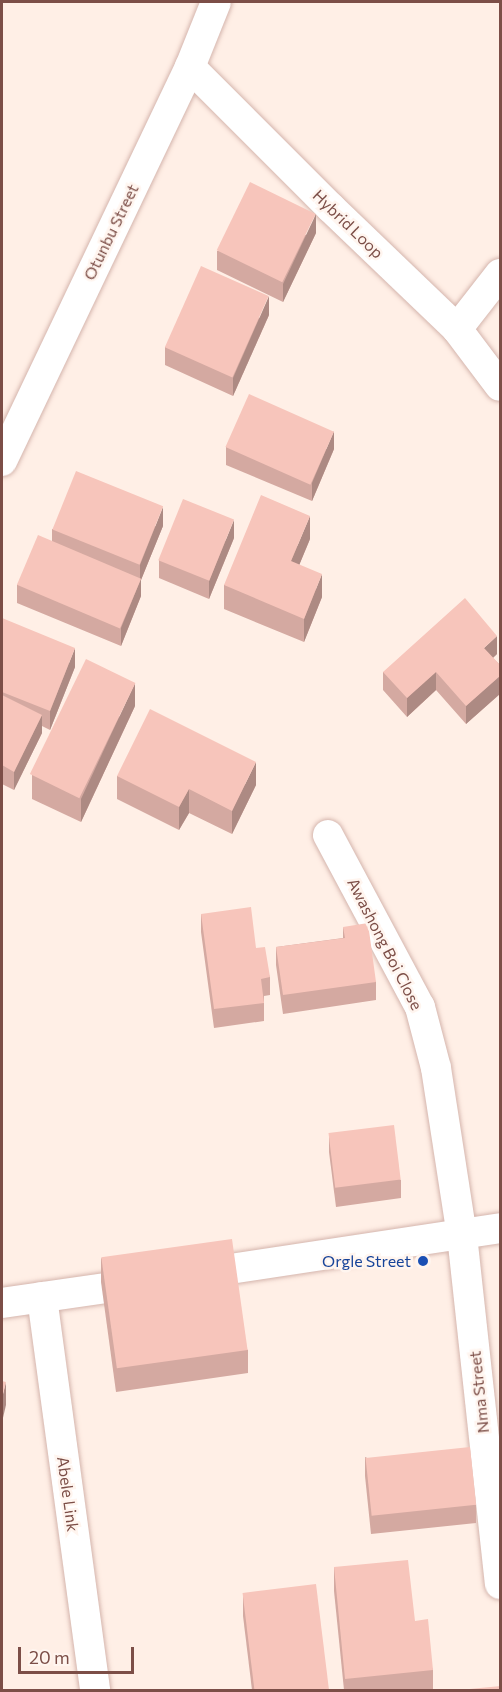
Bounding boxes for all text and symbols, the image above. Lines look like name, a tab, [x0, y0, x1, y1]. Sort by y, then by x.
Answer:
street label: Otunbu Street	[79, 181, 143, 283]
street label: Hybrid Loop	[309, 186, 387, 262]
street label: Awashong Boi Close	[343, 875, 427, 1013]
place label: Orgle Street	[322, 1251, 411, 1271]
marker: Orgle Street	[416, 1254, 430, 1268]
street label: Nma Street	[465, 1350, 493, 1434]
street label: Abele Link	[53, 1455, 83, 1533]
scale bar	[21, 1635, 136, 1673]
text: 20 m	[29, 1646, 70, 1668]

